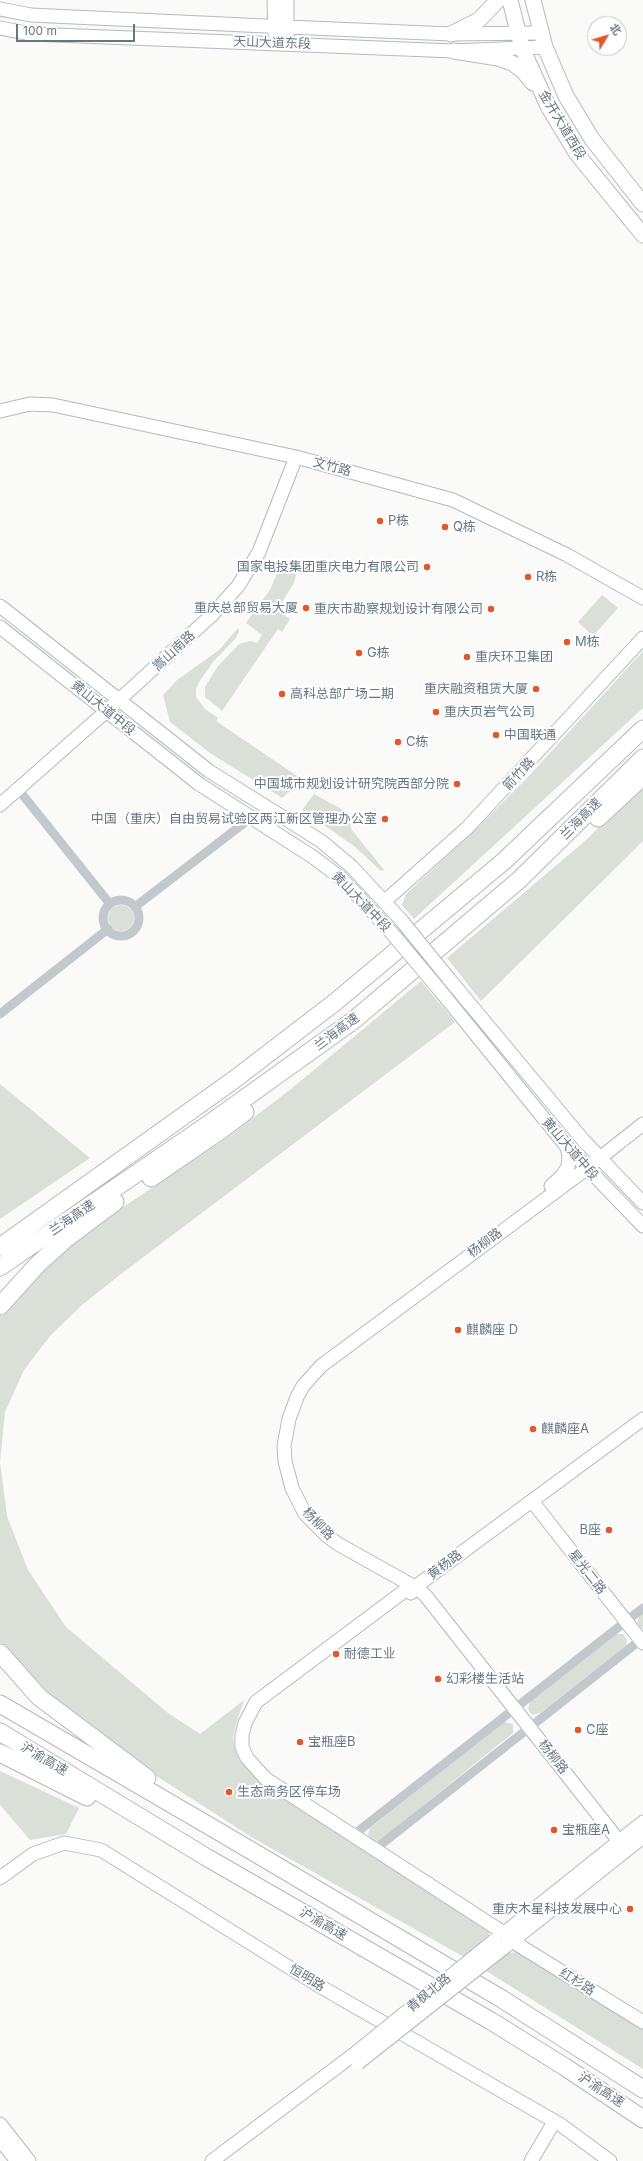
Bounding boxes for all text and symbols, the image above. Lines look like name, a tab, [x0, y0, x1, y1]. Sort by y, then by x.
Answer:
scale bar	[18, 16, 137, 42]
north arrow	[587, 16, 627, 56]
text: 北	[607, 21, 625, 38]
text: 100 m	[23, 23, 57, 38]
street label: 天山大道东段	[233, 34, 311, 52]
street label: 金开大道西段	[535, 88, 589, 162]
street label: 文竹路	[311, 454, 353, 480]
place label: P栋	[388, 513, 409, 529]
marker: P栋	[375, 516, 385, 526]
place label: Q栋	[453, 519, 476, 535]
marker: Q栋	[440, 522, 450, 532]
place label: 国家电投集团重庆电力有限公司	[237, 559, 419, 575]
marker: 国家电投集团重庆电力有限公司	[422, 562, 432, 572]
place label: R栋	[536, 569, 557, 585]
marker: R栋	[523, 572, 533, 582]
place label: 重庆总部贸易大厦	[194, 600, 298, 616]
place label: 重庆市勘察规划设计有限公司	[314, 601, 483, 617]
marker: 重庆总部贸易大厦	[301, 603, 311, 613]
marker: 重庆市勘察规划设计有限公司	[486, 604, 496, 614]
street label: 嵩山南路	[150, 628, 198, 674]
place label: M栋	[575, 634, 600, 650]
marker: M栋	[562, 637, 572, 647]
place label: G栋	[367, 645, 390, 661]
marker: G栋	[354, 648, 364, 658]
place label: 重庆环卫集团	[475, 649, 553, 665]
marker: 重庆环卫集团	[462, 652, 472, 662]
street label: 黄山大道中段	[68, 677, 138, 739]
place label: 重庆融资租赁大厦	[424, 681, 528, 697]
marker: 重庆融资租赁大厦	[531, 684, 541, 694]
place label: 高科总部广场二期	[290, 686, 394, 702]
marker: 高科总部广场二期	[277, 689, 287, 699]
place label: 重庆页岩气公司	[444, 704, 535, 720]
marker: 重庆页岩气公司	[431, 707, 441, 717]
place label: 中国联通	[504, 727, 556, 743]
marker: 中国联通	[491, 730, 501, 740]
place label: C栋	[406, 734, 428, 750]
marker: C栋	[393, 737, 403, 747]
street label: 箭竹路	[500, 754, 538, 794]
place label: 中国城市规划设计研究院西部分院	[254, 776, 449, 792]
marker: 中国城市规划设计研究院西部分院	[452, 779, 462, 789]
street label: 兰海高速	[557, 795, 605, 843]
place label: 中国（重庆）自由贸易试验区两江新区管理办公室	[91, 811, 377, 827]
marker: 中国（重庆）自由贸易试验区两江新区管理办公室	[380, 814, 390, 824]
street label: 黄山大道中段	[328, 869, 394, 935]
street label: 兰海高速	[312, 1010, 362, 1054]
street label: 黄山大道中段	[539, 1114, 601, 1184]
street label: 兰海高速	[46, 1197, 98, 1239]
street label: 杨柳路	[465, 1225, 505, 1261]
place label: 麒麟座 D	[466, 1322, 518, 1338]
marker: 麒麟座 D	[453, 1325, 463, 1335]
place label: 麒麟座A	[541, 1421, 589, 1437]
marker: 麒麟座A	[528, 1424, 538, 1434]
street label: 杨柳路	[299, 1505, 337, 1543]
place label: B座	[579, 1522, 601, 1538]
marker: B座	[604, 1525, 614, 1535]
street label: 黄杨路	[425, 1547, 465, 1583]
street label: 星光二路	[565, 1547, 609, 1597]
place label: 耐德工业	[344, 1646, 396, 1662]
marker: 耐德工业	[331, 1649, 341, 1659]
place label: 幻彩楼生活站	[446, 1671, 524, 1687]
marker: 幻彩楼生活站	[433, 1674, 443, 1684]
place label: C座	[586, 1722, 608, 1738]
marker: C座	[573, 1725, 583, 1735]
place label: 宝瓶座B	[308, 1734, 356, 1750]
marker: 宝瓶座B	[295, 1737, 305, 1747]
street label: 杨柳路	[535, 1737, 571, 1777]
street label: 沪渝高速	[18, 1739, 70, 1779]
place label: 生态商务区停车场	[237, 1784, 341, 1800]
marker: 生态商务区停车场	[224, 1787, 234, 1797]
place label: 宝瓶座A	[562, 1822, 610, 1838]
marker: 宝瓶座A	[549, 1825, 559, 1835]
place label: 重庆木星科技发展中心	[492, 1901, 622, 1917]
street label: 沪渝高速	[297, 1904, 349, 1944]
marker: 重庆木星科技发展中心	[625, 1904, 635, 1914]
street label: 恒明路	[286, 1961, 328, 1995]
street label: 红杉路	[556, 1965, 598, 1999]
street label: 青枫北路	[404, 1971, 454, 2015]
street label: 沪渝高速	[575, 2069, 627, 2111]

